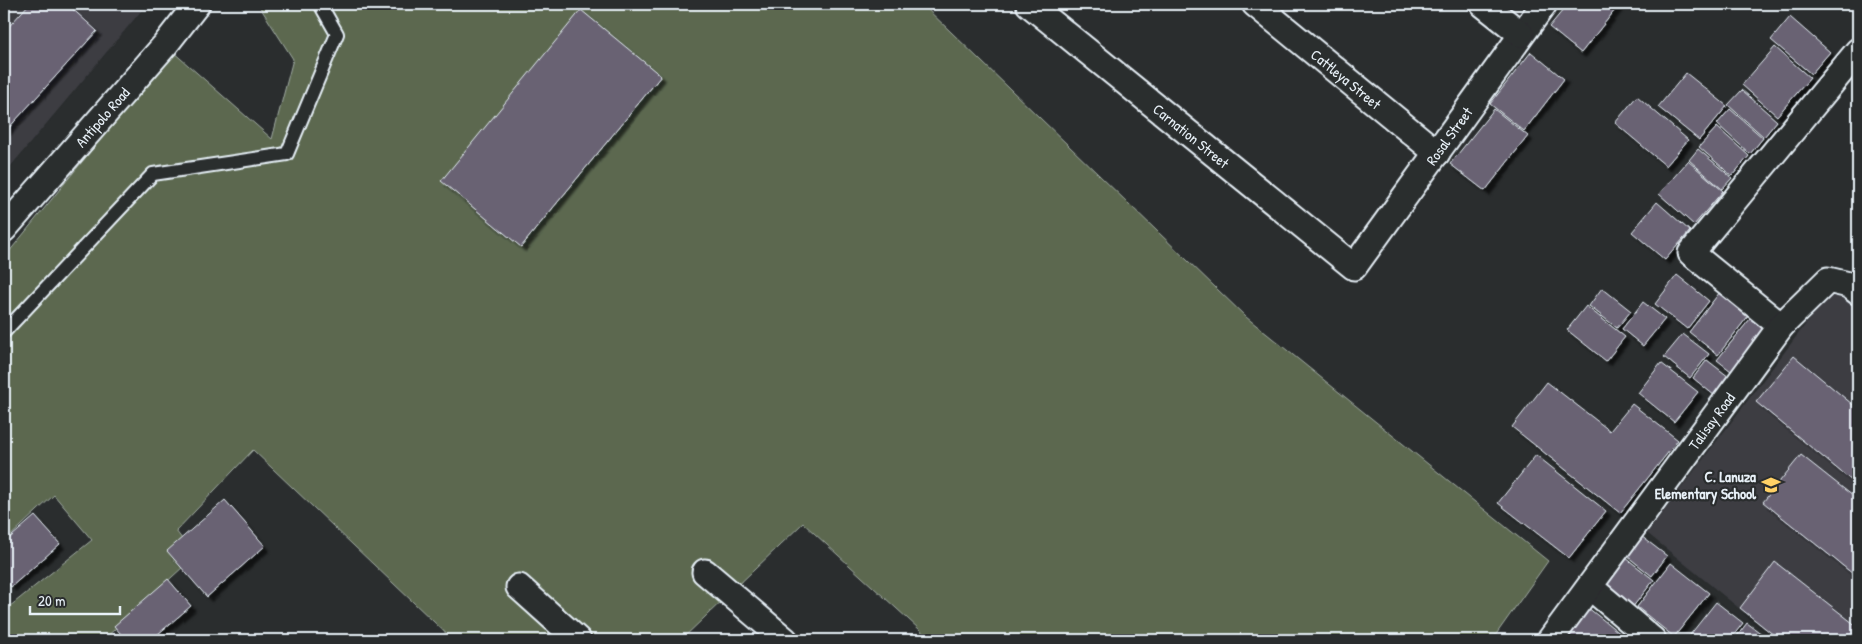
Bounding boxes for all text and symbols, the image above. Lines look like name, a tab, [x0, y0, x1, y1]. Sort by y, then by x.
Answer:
street label: Cattleya Street	[1307, 44, 1387, 114]
street label: Antipolo Road	[70, 82, 134, 151]
street label: Carnation Street	[1149, 98, 1235, 173]
street label: Rosal Street	[1421, 102, 1477, 169]
street label: Talisay Road	[1683, 388, 1739, 454]
place label: C. Lanuza Elementary School	[1655, 466, 1757, 505]
school or university icon: C. Lanuza Elementary School	[1760, 474, 1782, 496]
scale bar	[30, 584, 120, 616]
text: 20 m	[38, 590, 65, 611]

